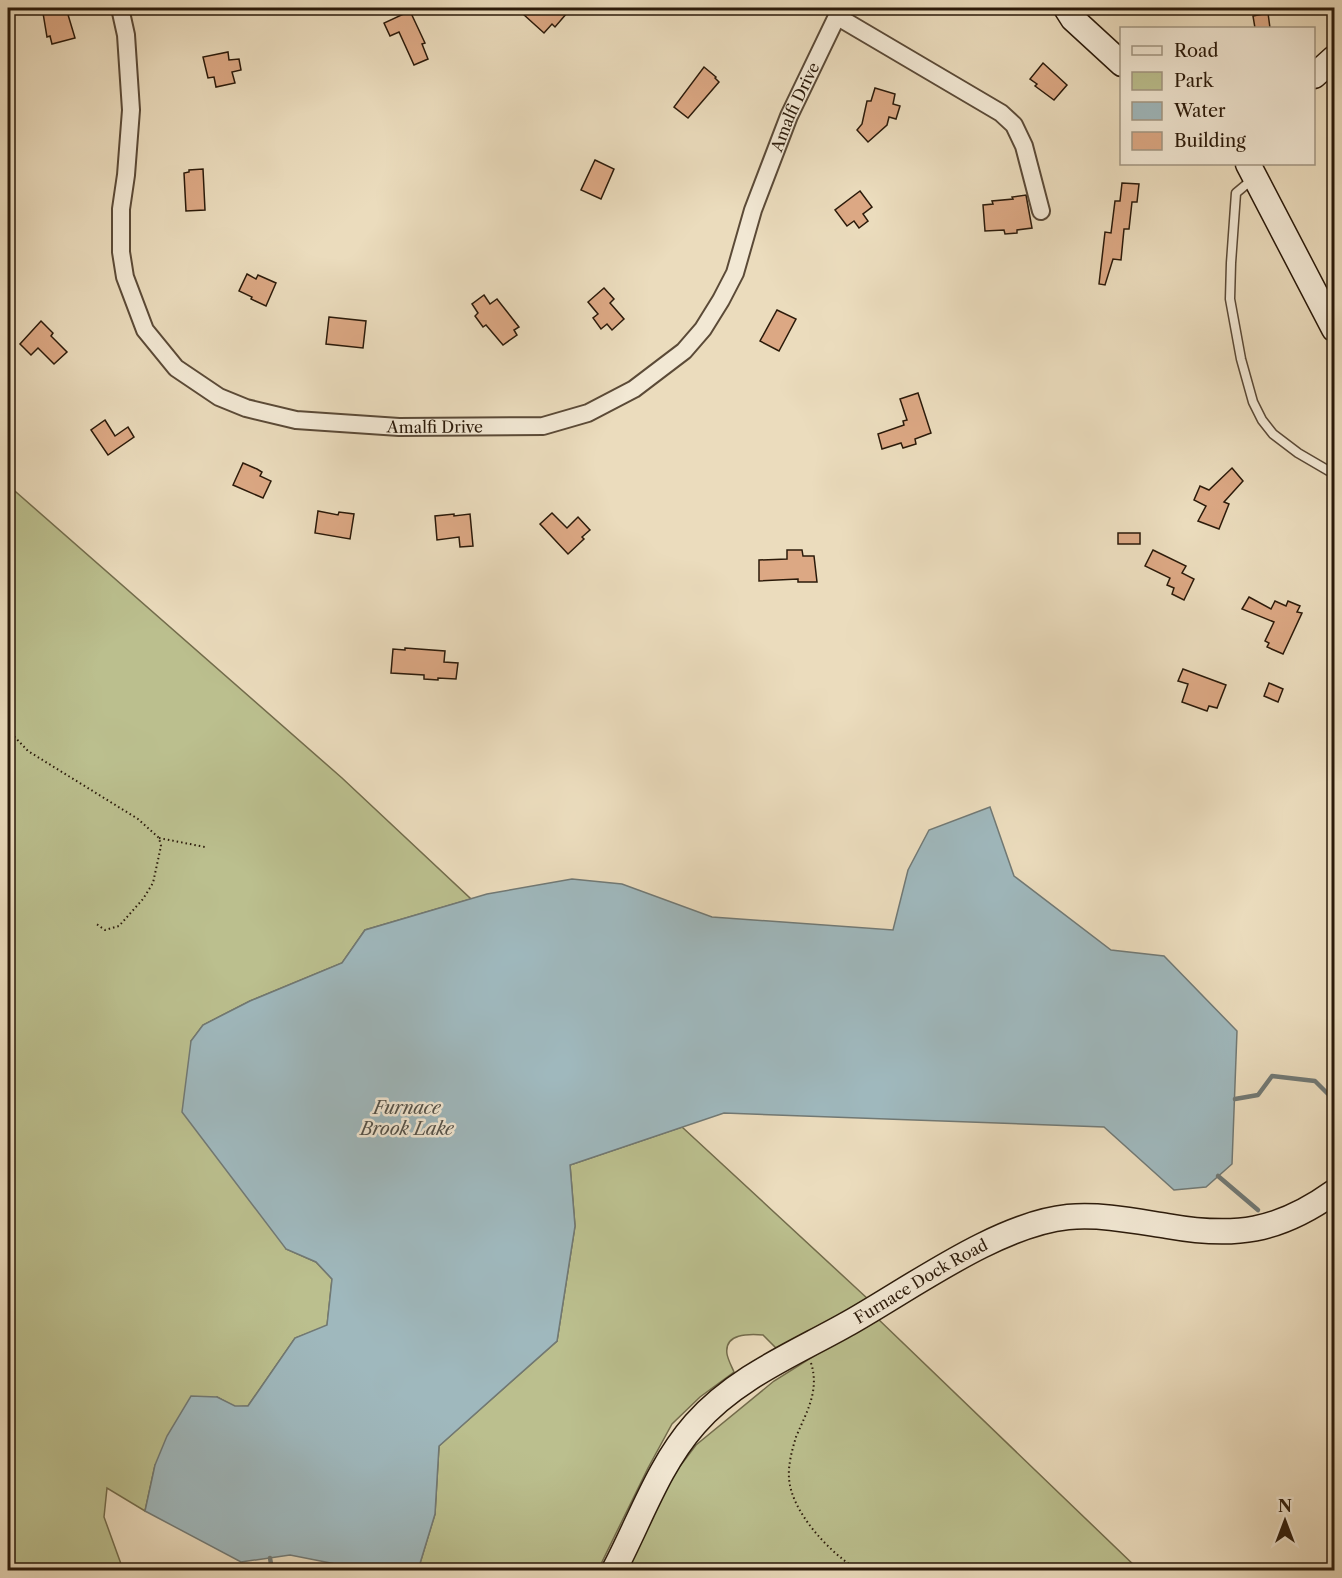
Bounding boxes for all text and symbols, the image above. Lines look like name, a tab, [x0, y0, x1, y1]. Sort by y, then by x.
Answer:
legend	[1120, 27, 1315, 165]
text: Road	[1174, 40, 1219, 62]
street label: Amalfi Drive	[766, 59, 823, 155]
text: Park	[1174, 70, 1215, 92]
text: Water	[1173, 100, 1226, 122]
text: Building	[1174, 130, 1246, 152]
street label: Amalfi Drive	[385, 416, 483, 437]
water label: Furnace Brook Lake	[358, 1097, 455, 1140]
street label: Furnace Dock Road	[850, 1234, 991, 1328]
north arrow	[1255, 1491, 1315, 1551]
text: N	[1278, 1496, 1292, 1516]

